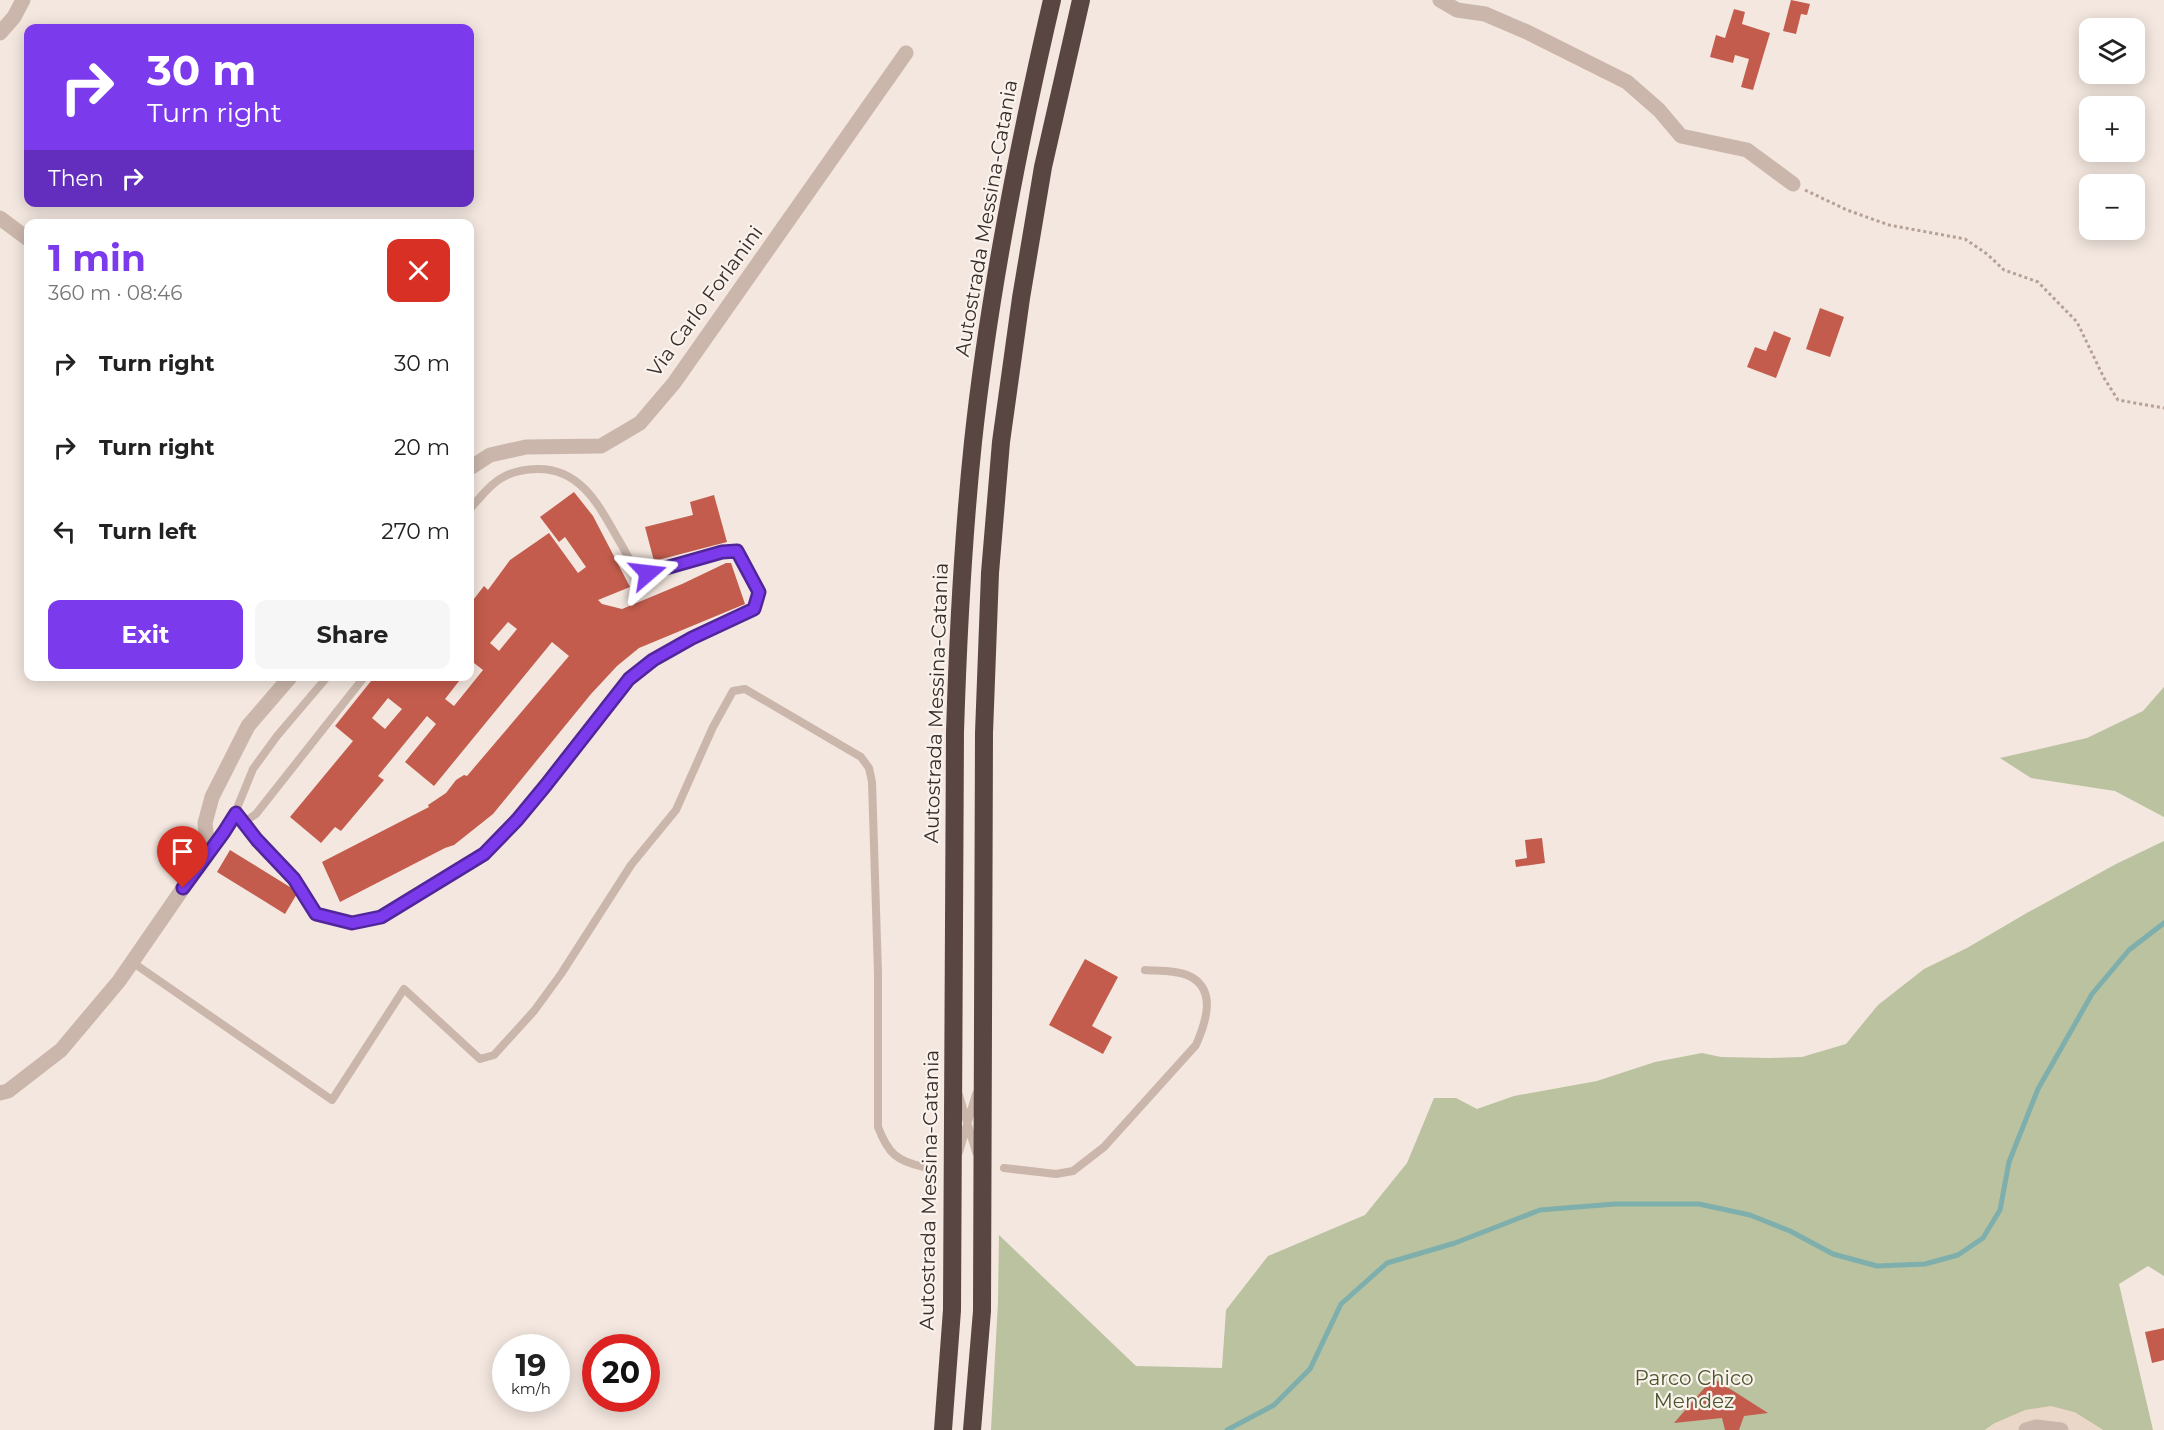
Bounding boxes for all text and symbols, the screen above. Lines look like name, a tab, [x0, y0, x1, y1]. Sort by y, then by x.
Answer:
map controls	[2079, 18, 2145, 240]
button: layers	[2079, 18, 2145, 84]
text: 30 m	[147, 44, 256, 96]
icon: right	[48, 48, 126, 126]
street label: Autostrada Messina-Catania	[950, 78, 1022, 358]
text: Turn right	[147, 96, 282, 129]
button: +	[2079, 96, 2145, 162]
icon: right	[116, 162, 149, 195]
text: Then	[48, 165, 104, 192]
button: −	[2079, 174, 2145, 240]
street label: Via Carlo Forlanini	[642, 221, 768, 381]
text: 1 min	[48, 236, 146, 280]
button: close	[387, 239, 450, 302]
text: 360 m · 08:46	[48, 281, 182, 305]
icon: right	[48, 347, 81, 380]
text: Turn right	[99, 350, 214, 377]
text: 30 m	[394, 350, 450, 377]
icon: right	[48, 431, 81, 464]
text: Turn right	[99, 434, 214, 461]
text: 20 m	[394, 434, 450, 461]
icon: left	[48, 515, 81, 548]
text: Turn left	[99, 518, 197, 545]
text: 270 m	[381, 518, 450, 545]
position arrow	[616, 541, 680, 605]
street label: Autostrada Messina-Catania	[919, 562, 953, 844]
button: Exit	[48, 600, 243, 669]
button: Share	[255, 600, 450, 669]
pin	[157, 826, 208, 888]
icon: arrive	[166, 835, 199, 868]
street label: Autostrada Messina-Catania	[915, 1050, 943, 1330]
speed limit sign: 20	[582, 1334, 660, 1412]
text: 19	[516, 1347, 546, 1384]
park label: Parco Chico Mendez	[1634, 1366, 1754, 1413]
text: km/h	[511, 1379, 551, 1398]

